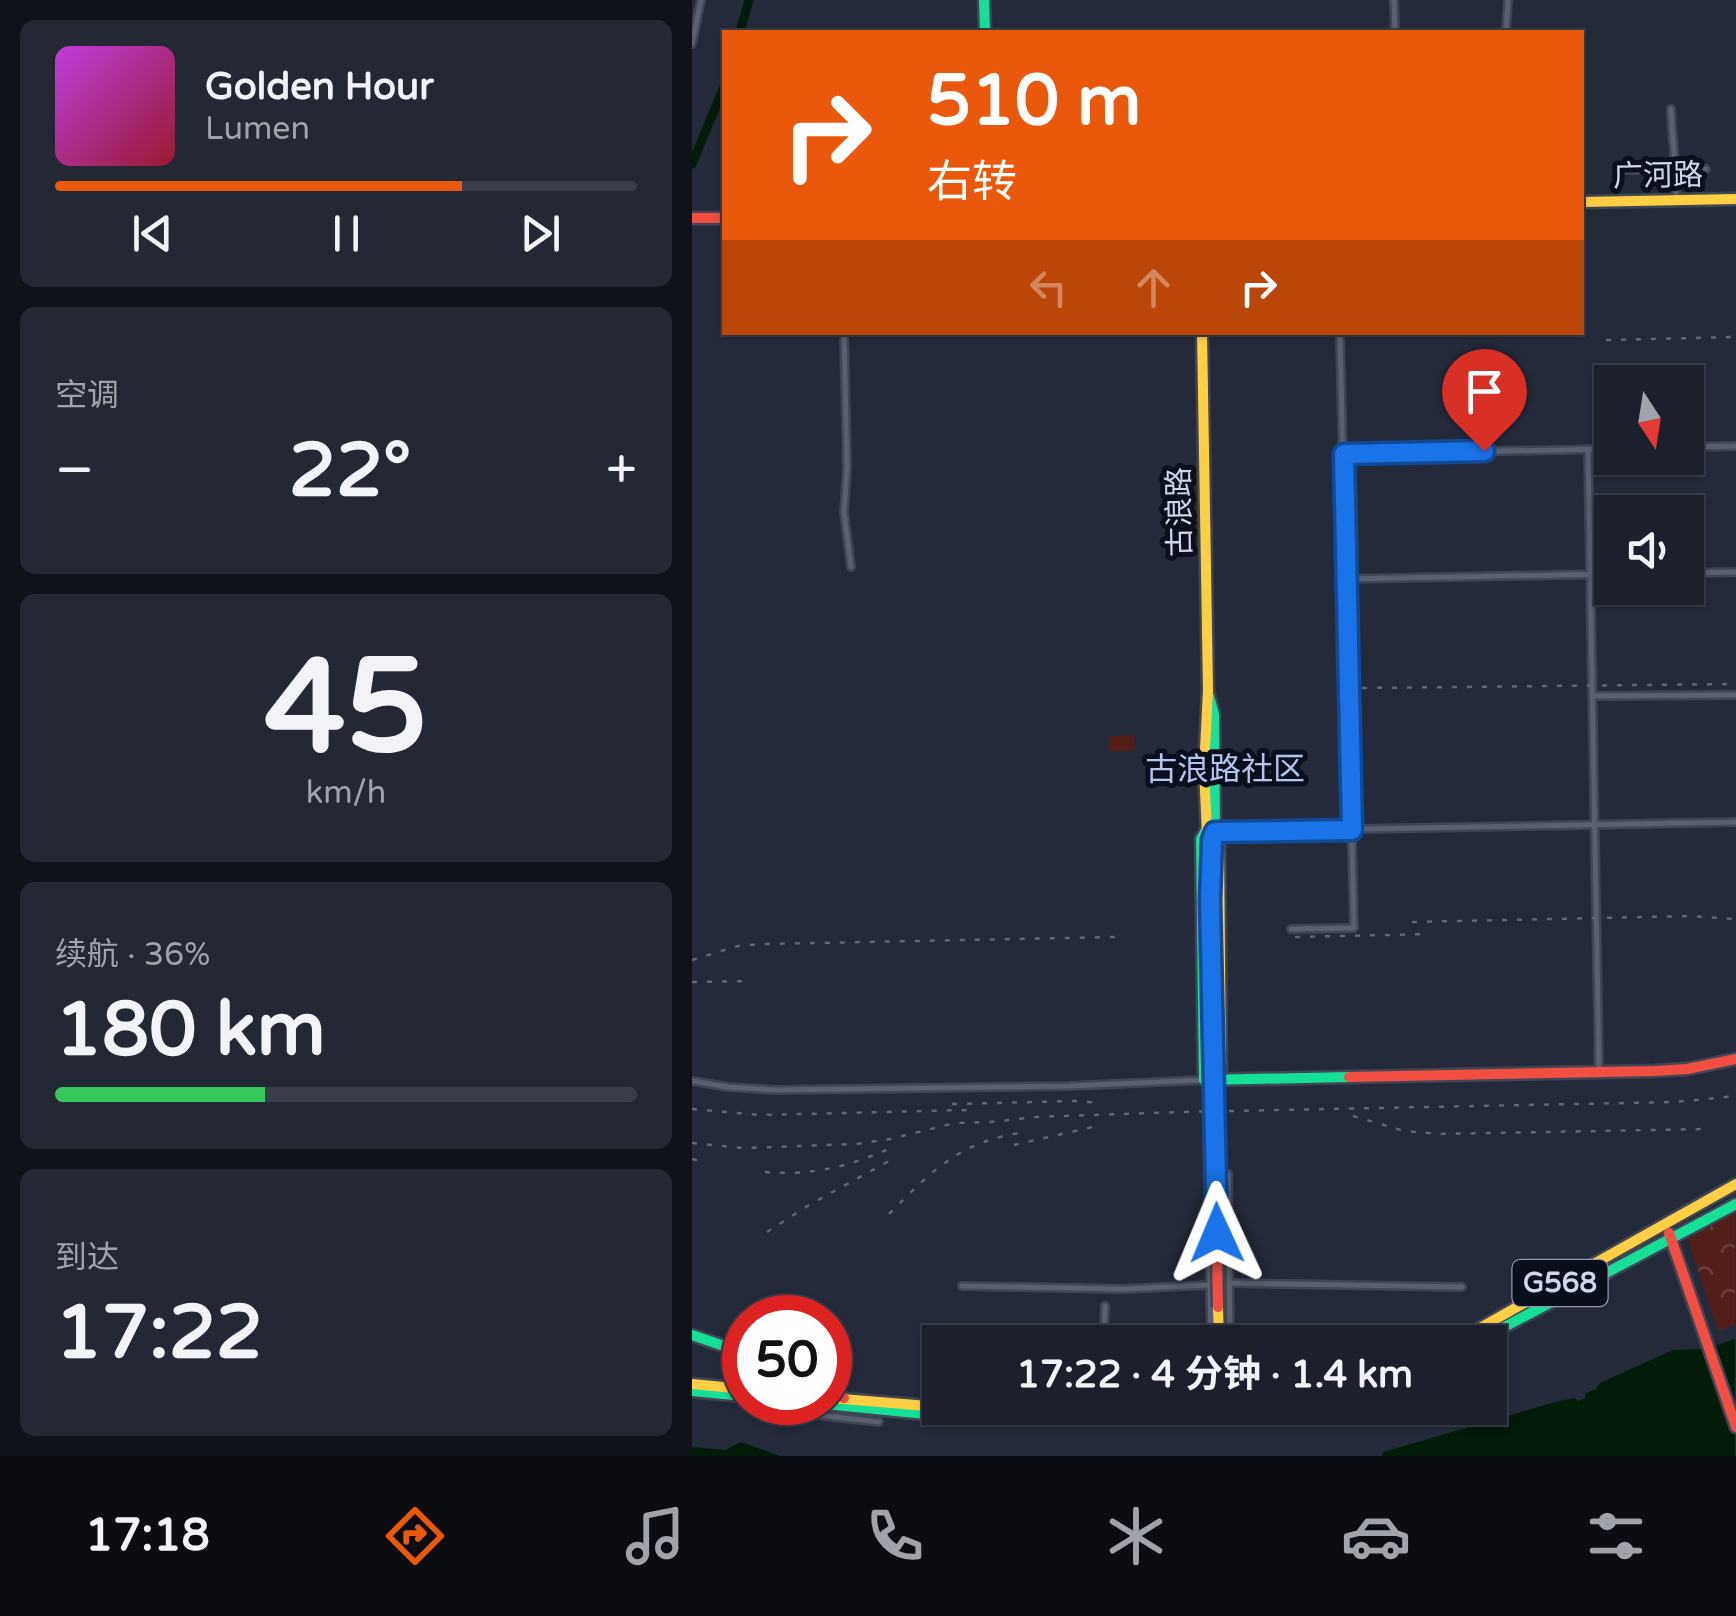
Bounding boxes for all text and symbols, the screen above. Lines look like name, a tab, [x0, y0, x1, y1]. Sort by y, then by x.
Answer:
text: 510 m	[927, 60, 1141, 144]
text: Golden Hour	[205, 64, 434, 110]
icon: right	[762, 70, 892, 200]
text: Lumen	[205, 110, 310, 148]
text: 右转	[927, 156, 1017, 210]
street label: 广河路	[1613, 157, 1703, 195]
icon: previous	[125, 206, 180, 261]
icon: pause	[319, 206, 374, 261]
icon: next	[513, 206, 568, 261]
icon: left	[1021, 260, 1076, 315]
icon: ahead	[1126, 260, 1181, 315]
icon: right	[1231, 260, 1286, 315]
pin	[1442, 349, 1527, 452]
icon: arrive	[1457, 364, 1512, 419]
north arrow	[1594, 365, 1704, 475]
map controls	[1594, 365, 1704, 605]
text: 空调	[55, 377, 119, 415]
text: 22°	[289, 426, 411, 516]
text: −	[55, 438, 94, 504]
text: +	[606, 438, 637, 504]
street label: 古浪路	[1161, 467, 1199, 557]
button: sound	[1594, 495, 1704, 605]
text: 45	[264, 631, 428, 787]
district label: 古浪路社区	[1145, 751, 1305, 789]
text: km/h	[306, 774, 386, 812]
text: 续航 · 36%	[55, 936, 210, 974]
text: 180 km	[55, 985, 326, 1075]
position arrow	[1165, 1181, 1269, 1285]
text: 到达	[55, 1239, 119, 1277]
road number: G568	[1512, 1260, 1608, 1306]
text: 17:22	[55, 1288, 263, 1378]
speed limit sign: 50	[722, 1295, 852, 1425]
text: 17:22 · 4 分钟 · 1.4 km	[1016, 1352, 1413, 1398]
icon: directions	[380, 1501, 450, 1571]
icon: music	[620, 1501, 690, 1571]
icon: phone	[860, 1501, 930, 1571]
icon: climate	[1101, 1501, 1171, 1571]
icon: car	[1341, 1501, 1411, 1571]
icon: filters	[1581, 1501, 1651, 1571]
text: 17:18	[85, 1509, 210, 1563]

